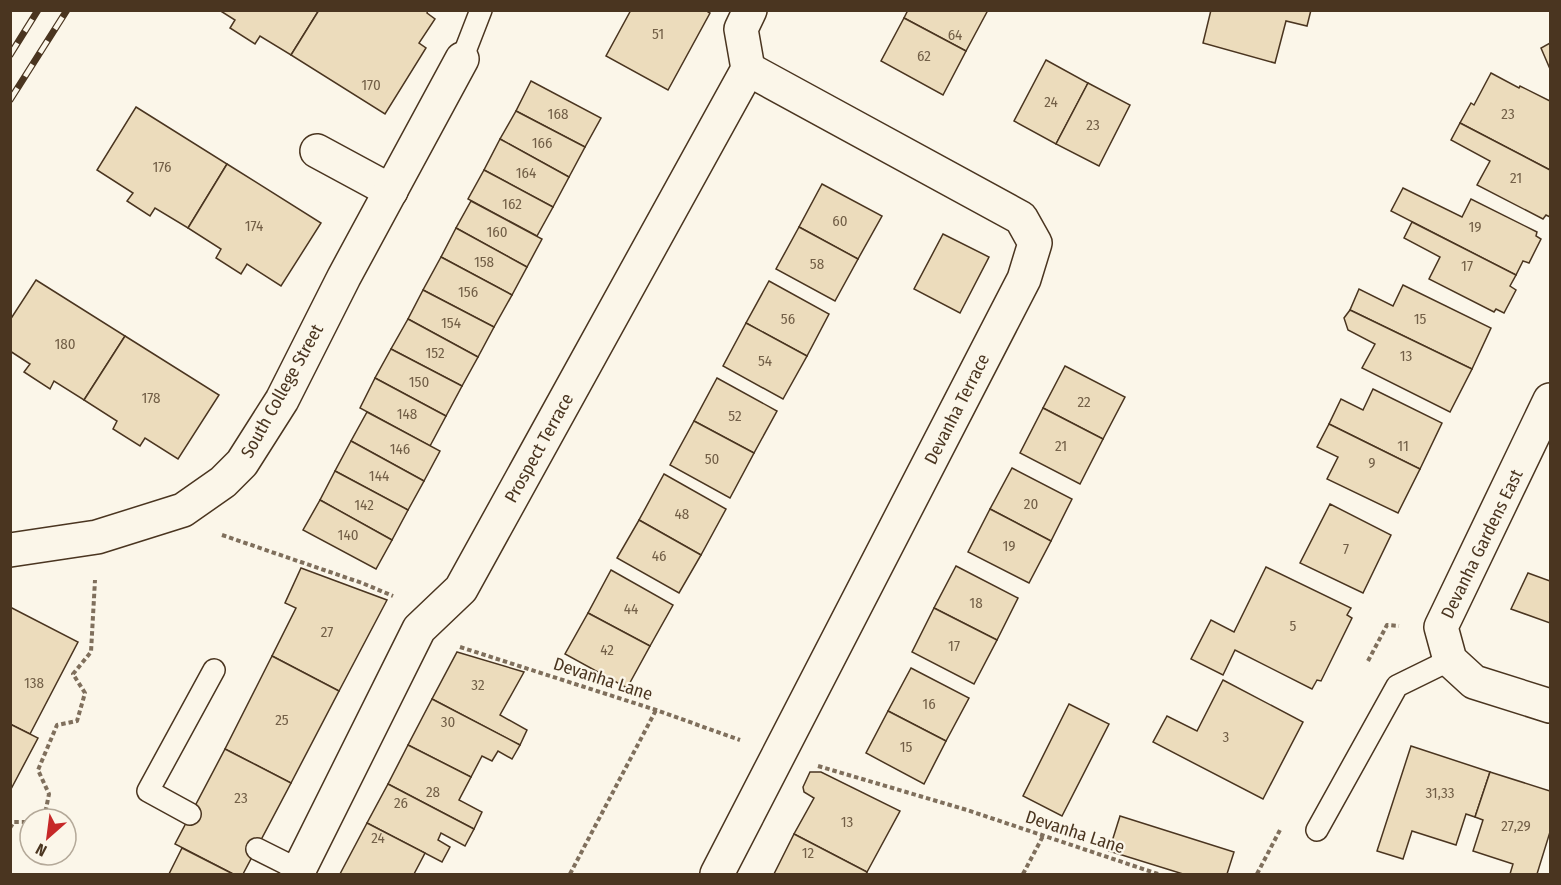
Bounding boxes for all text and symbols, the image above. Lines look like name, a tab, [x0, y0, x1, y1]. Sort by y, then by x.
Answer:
house number: 51	[652, 25, 664, 43]
house number: 64	[948, 26, 962, 44]
house number: 62	[917, 47, 931, 65]
house number: 170	[361, 76, 381, 94]
house number: 24	[1044, 93, 1058, 111]
house number: 168	[548, 105, 568, 123]
house number: 23	[1501, 105, 1515, 123]
house number: 23	[1086, 116, 1100, 134]
house number: 166	[532, 134, 552, 152]
house number: 176	[152, 158, 172, 176]
house number: 164	[516, 164, 536, 182]
house number: 21	[1510, 169, 1522, 187]
house number: 162	[502, 195, 522, 213]
house number: 60	[832, 212, 848, 230]
house number: 174	[245, 217, 263, 235]
house number: 19	[1468, 218, 1482, 236]
house number: 160	[486, 223, 508, 241]
house number: 158	[474, 253, 494, 271]
house number: 58	[810, 255, 824, 273]
house number: 17	[1461, 257, 1473, 275]
house number: 156	[458, 283, 478, 301]
house number: 56	[781, 310, 795, 328]
house number: 15	[1414, 310, 1426, 328]
house number: 154	[441, 314, 461, 332]
street label: South College Street	[236, 320, 328, 462]
house number: 180	[54, 335, 76, 353]
house number: 152	[425, 344, 445, 362]
house number: 13	[1400, 347, 1413, 365]
street label: Devanha Terrace	[920, 350, 994, 468]
house number: 54	[758, 352, 772, 370]
house number: 150	[409, 373, 429, 391]
house number: 178	[141, 389, 161, 407]
street label: Prospect Terrace	[500, 389, 578, 507]
house number: 22	[1077, 393, 1091, 411]
house number: 148	[397, 405, 417, 423]
house number: 52	[728, 407, 742, 425]
house number: 21	[1055, 437, 1067, 455]
house number: 11	[1397, 437, 1409, 455]
house number: 146	[390, 440, 410, 458]
house number: 50	[705, 450, 719, 468]
house number: 9	[1368, 454, 1376, 472]
street label: Devanha Gardens East	[1436, 466, 1528, 622]
house number: 144	[369, 467, 389, 485]
house number: 20	[1024, 495, 1038, 513]
house number: 142	[354, 496, 374, 514]
house number: 48	[675, 505, 689, 523]
house number: 140	[338, 526, 358, 544]
house number: 19	[1002, 537, 1016, 555]
house number: 7	[1343, 540, 1349, 558]
house number: 46	[652, 547, 666, 565]
house number: 18	[969, 594, 983, 612]
house number: 44	[624, 600, 638, 618]
house number: 5	[1290, 617, 1297, 635]
house number: 27	[321, 623, 333, 641]
house number: 17	[948, 637, 960, 655]
house number: 42	[600, 641, 614, 659]
street label: Devanha Lane	[551, 653, 655, 705]
house number: 138	[24, 674, 44, 692]
house number: 32	[471, 676, 485, 694]
house number: 16	[922, 695, 936, 713]
house number: 25	[275, 711, 289, 729]
house number: 30	[441, 713, 455, 731]
house number: 3	[1223, 728, 1230, 746]
house number: 15	[900, 738, 912, 756]
house number: 28	[426, 783, 440, 801]
house number: 31,33	[1425, 784, 1455, 802]
house number: 23	[234, 789, 248, 807]
house number: 26	[394, 794, 408, 812]
street label: Devanha Lane	[1023, 806, 1127, 858]
north arrow	[18, 807, 78, 867]
house number: 13	[841, 813, 854, 831]
house number: 27,29	[1501, 817, 1531, 835]
house number: 24	[371, 829, 385, 847]
text: N	[32, 839, 50, 860]
house number: 12	[802, 844, 815, 862]

